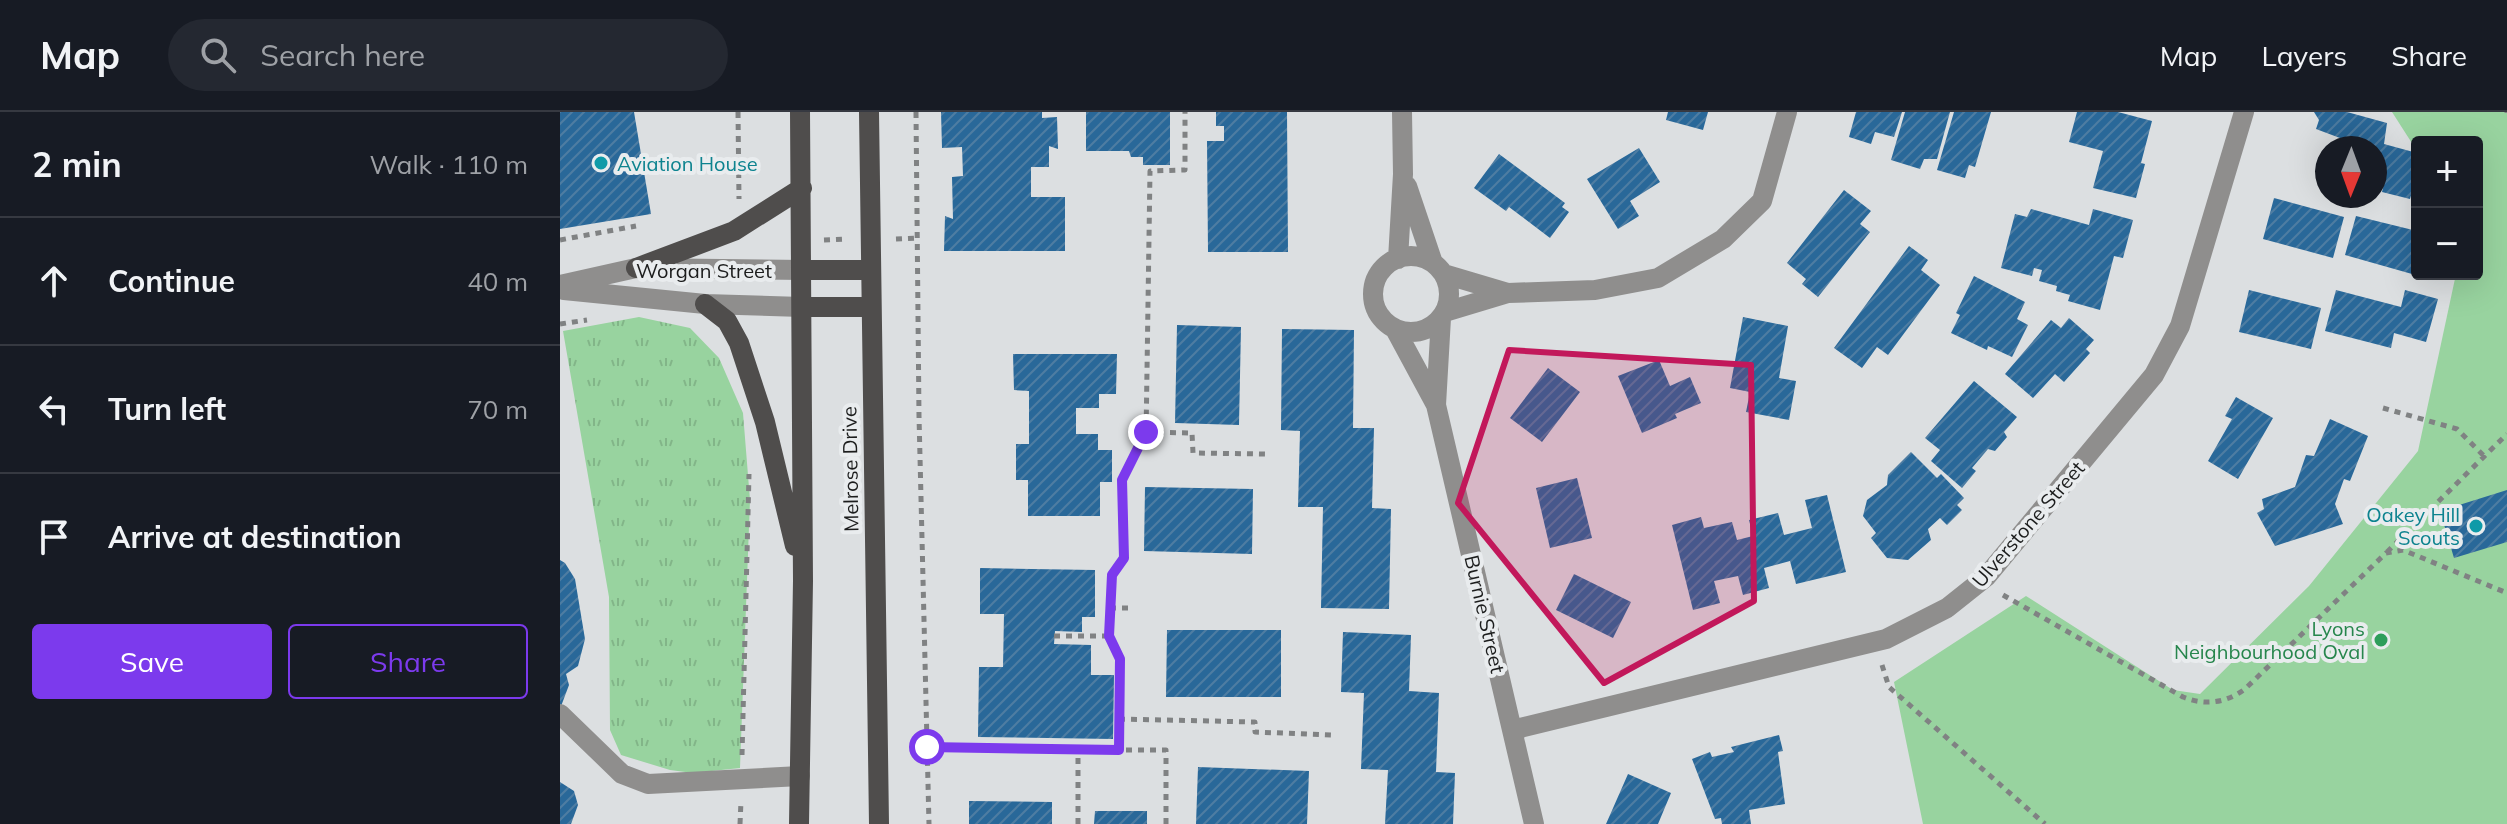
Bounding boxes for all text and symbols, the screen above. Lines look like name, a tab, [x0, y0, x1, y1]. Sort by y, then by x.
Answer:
search box	[168, 19, 728, 91]
text: Map	[40, 31, 120, 79]
icon: search	[196, 33, 240, 77]
text: Search here	[260, 36, 425, 74]
text: Map	[2160, 38, 2217, 73]
text: Layers	[2261, 38, 2347, 73]
text: Share	[2391, 38, 2467, 73]
north arrow	[2315, 136, 2387, 208]
map controls	[2411, 136, 2483, 280]
button: +	[2411, 136, 2483, 208]
text: 2 min	[32, 143, 122, 186]
text: Walk · 110 m	[369, 148, 528, 181]
place label: Aviation House	[617, 151, 758, 176]
marker: Aviation House	[592, 154, 610, 172]
button: −	[2411, 208, 2483, 280]
street label: Worgan Street	[636, 258, 772, 283]
icon: ahead	[32, 259, 76, 303]
text: Continue	[108, 262, 235, 300]
text: 40 m	[467, 265, 528, 298]
icon: left	[32, 387, 76, 431]
text: Turn left	[108, 390, 226, 428]
text: 70 m	[467, 393, 528, 426]
street label: Melrose Drive	[836, 406, 864, 532]
route end	[1128, 414, 1164, 450]
street label: Ulverstone Street	[1966, 456, 2090, 592]
place label: Oakey Hill Scouts	[2366, 502, 2460, 550]
icon: arrive	[32, 515, 76, 559]
marker: Oakey Hill Scouts	[2467, 517, 2485, 535]
text: Arrive at destination	[108, 518, 402, 556]
street label: Burnie Street	[1459, 553, 1511, 675]
place label: Lyons Neighbourhood Oval	[2174, 616, 2365, 664]
button: Save	[32, 624, 272, 699]
button: Share	[288, 624, 528, 699]
marker: Lyons Neighbourhood Oval	[2372, 631, 2390, 649]
route start	[909, 729, 945, 765]

